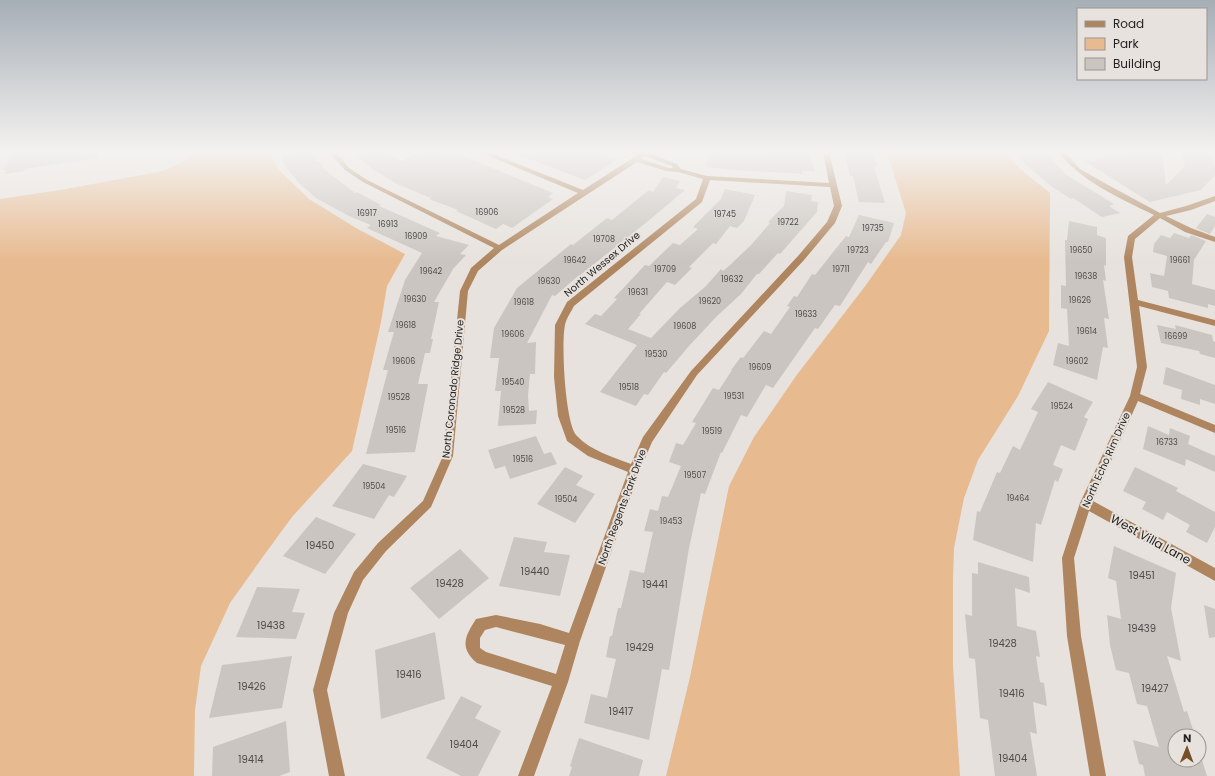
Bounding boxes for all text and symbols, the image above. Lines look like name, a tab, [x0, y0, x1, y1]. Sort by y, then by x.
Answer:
legend	[1077, 8, 1207, 80]
text: Road	[1113, 15, 1144, 32]
text: Park	[1113, 35, 1140, 52]
text: Building	[1113, 55, 1161, 72]
house number: 16906	[476, 207, 498, 218]
house number: 16917	[357, 208, 377, 219]
house number: 19745	[714, 209, 736, 220]
house number: 19722	[777, 217, 799, 228]
house number: 16913	[378, 219, 398, 230]
house number: 19735	[862, 223, 884, 234]
street label: North Wessex Drive	[561, 228, 643, 300]
house number: 16909	[405, 231, 427, 242]
house number: 19708	[593, 234, 615, 245]
house number: 19723	[847, 245, 869, 256]
house number: 19650	[1070, 245, 1092, 256]
house number: 19642	[564, 255, 587, 266]
house number: 19661	[1170, 255, 1190, 266]
house number: 19709	[654, 264, 676, 275]
house number: 19711	[832, 264, 850, 275]
house number: 19642	[420, 266, 443, 277]
house number: 19638	[1075, 271, 1097, 282]
house number: 19632	[721, 274, 743, 285]
house number: 19630	[538, 276, 560, 287]
house number: 19631	[628, 287, 648, 298]
house number: 19630	[404, 294, 426, 305]
house number: 19626	[1069, 295, 1091, 306]
house number: 19620	[699, 296, 721, 307]
house number: 19618	[514, 297, 534, 308]
house number: 19633	[795, 309, 817, 320]
street label: North Coronado Ridge Drive	[438, 319, 468, 459]
house number: 19618	[396, 320, 416, 331]
house number: 19608	[674, 321, 696, 332]
house number: 19614	[1077, 326, 1097, 337]
house number: 19606	[502, 329, 524, 340]
house number: 16699	[1165, 331, 1187, 342]
house number: 19530	[645, 349, 667, 360]
house number: 19606	[393, 356, 415, 367]
house number: 19602	[1066, 356, 1089, 367]
house number: 19609	[749, 362, 771, 373]
house number: 19540	[502, 377, 524, 388]
house number: 19518	[619, 382, 639, 393]
house number: 19531	[724, 391, 744, 402]
house number: 19528	[388, 392, 410, 403]
house number: 19524	[1051, 401, 1073, 412]
house number: 19528	[503, 405, 525, 416]
street label: North Echo Rim Drive	[1078, 410, 1134, 510]
house number: 19516	[386, 425, 406, 436]
house number: 19519	[702, 426, 722, 437]
house number: 16733	[1156, 437, 1178, 448]
street label: North Regents Park Drive	[594, 447, 650, 567]
house number: 19516	[513, 454, 533, 465]
house number: 19507	[684, 470, 707, 481]
house number: 19504	[363, 481, 385, 492]
house number: 19464	[1007, 493, 1029, 504]
house number: 19504	[555, 494, 577, 505]
street label: West Villa Lane	[1108, 510, 1194, 568]
house number: 19453	[660, 516, 682, 527]
house number: 19450	[306, 538, 334, 553]
house number: 19440	[521, 564, 549, 579]
house number: 19451	[1129, 568, 1155, 583]
house number: 19428	[436, 576, 464, 591]
house number: 19441	[642, 577, 668, 592]
house number: 19438	[257, 618, 285, 633]
house number: 19439	[1128, 621, 1156, 636]
house number: 19428	[989, 636, 1017, 651]
house number: 19429	[626, 640, 654, 655]
house number: 19416	[396, 667, 422, 682]
house number: 19426	[238, 679, 266, 694]
house number: 19427	[1142, 681, 1169, 696]
house number: 19416	[999, 686, 1025, 701]
house number: 19417	[609, 704, 634, 719]
north arrow	[1167, 728, 1207, 768]
text: N	[1183, 730, 1191, 746]
house number: 19404	[450, 737, 478, 752]
house number: 19404	[999, 751, 1027, 766]
house number: 19414	[238, 752, 264, 767]

